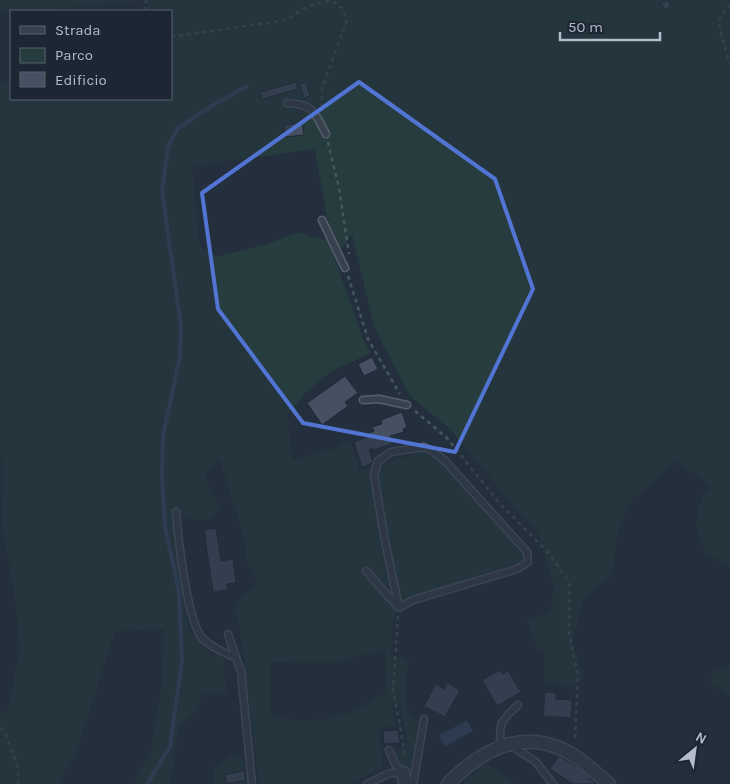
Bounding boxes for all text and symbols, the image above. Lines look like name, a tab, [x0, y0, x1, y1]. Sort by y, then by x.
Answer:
legend	[10, 10, 172, 100]
scale bar	[560, 10, 660, 42]
text: 50 m	[568, 18, 603, 36]
text: Strada	[55, 21, 101, 39]
text: Parco	[55, 46, 93, 64]
text: Edificio	[55, 71, 107, 89]
north arrow	[670, 724, 720, 774]
text: N	[693, 728, 710, 748]

